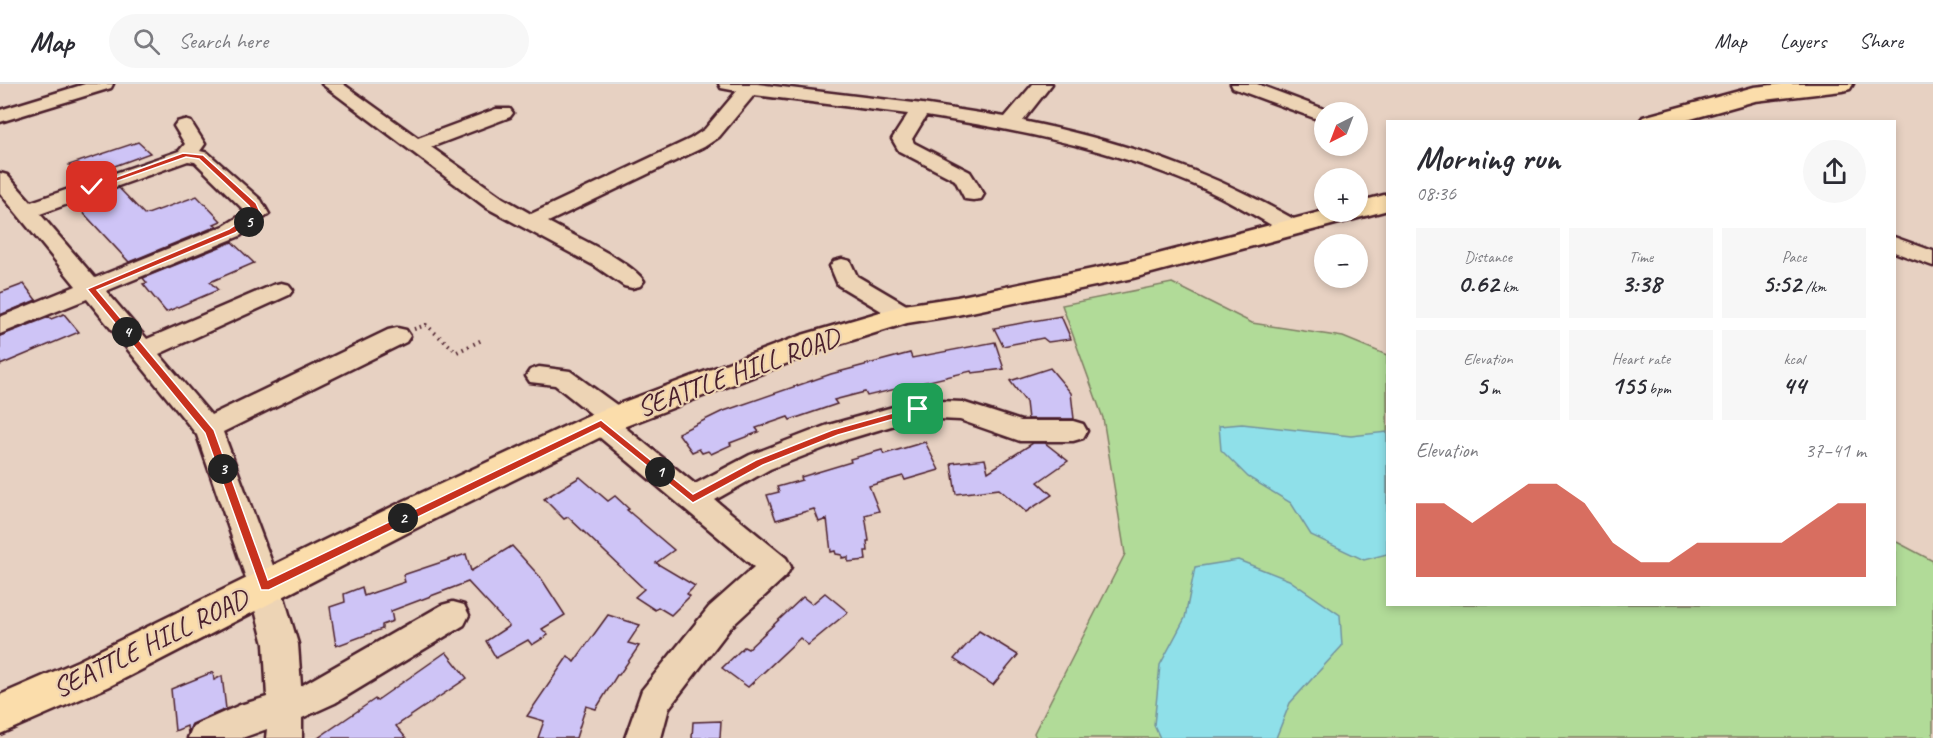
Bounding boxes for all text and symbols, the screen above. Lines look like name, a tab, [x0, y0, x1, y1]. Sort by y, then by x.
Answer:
search box	[109, 14, 529, 68]
text: Map	[30, 24, 73, 59]
icon: search	[130, 25, 163, 58]
text: Search here	[178, 27, 268, 55]
text: Map	[1714, 28, 1747, 54]
text: Layers	[1780, 28, 1826, 54]
text: Share	[1859, 28, 1903, 54]
north arrow	[1314, 102, 1368, 156]
map controls	[1314, 102, 1368, 288]
text: Morning run	[1416, 137, 1560, 179]
button: share	[1803, 140, 1866, 203]
pin	[66, 161, 117, 212]
button: +	[1314, 168, 1368, 222]
icon: check	[75, 170, 108, 203]
text: 08:36	[1416, 181, 1456, 206]
pin: 5	[234, 207, 264, 237]
text: 5	[246, 212, 252, 232]
button: −	[1314, 234, 1368, 288]
text: Distance	[1464, 247, 1512, 267]
text: Time	[1629, 247, 1653, 267]
text: Pace	[1782, 247, 1806, 267]
text: 0.62	[1458, 267, 1499, 300]
text: 3:38	[1621, 267, 1661, 300]
text: 5:52	[1762, 267, 1801, 300]
text: km	[1499, 277, 1518, 297]
text: /km	[1801, 277, 1826, 297]
pin: 4	[112, 317, 142, 347]
street label: SEATTLE HILL ROAD	[632, 318, 847, 425]
text: 4	[123, 322, 131, 342]
text: Elevation	[1463, 349, 1513, 369]
text: Heart rate	[1612, 349, 1670, 369]
text: kcal	[1783, 349, 1805, 369]
text: 5	[1476, 369, 1487, 402]
text: 155	[1611, 369, 1645, 402]
text: 44	[1782, 369, 1806, 402]
text: m	[1487, 379, 1500, 399]
text: bpm	[1645, 379, 1671, 399]
pin	[892, 383, 943, 434]
icon: arrive	[901, 392, 934, 425]
text: Elevation	[1416, 438, 1478, 463]
text: 37–41 m	[1805, 438, 1866, 463]
pin: 3	[208, 454, 238, 484]
pin: 1	[645, 457, 675, 487]
text: 3	[219, 459, 227, 479]
text: 1	[656, 462, 664, 482]
pin: 2	[388, 503, 418, 533]
text: 2	[399, 508, 407, 528]
street label: SEATTLE HILL ROAD	[47, 579, 256, 705]

